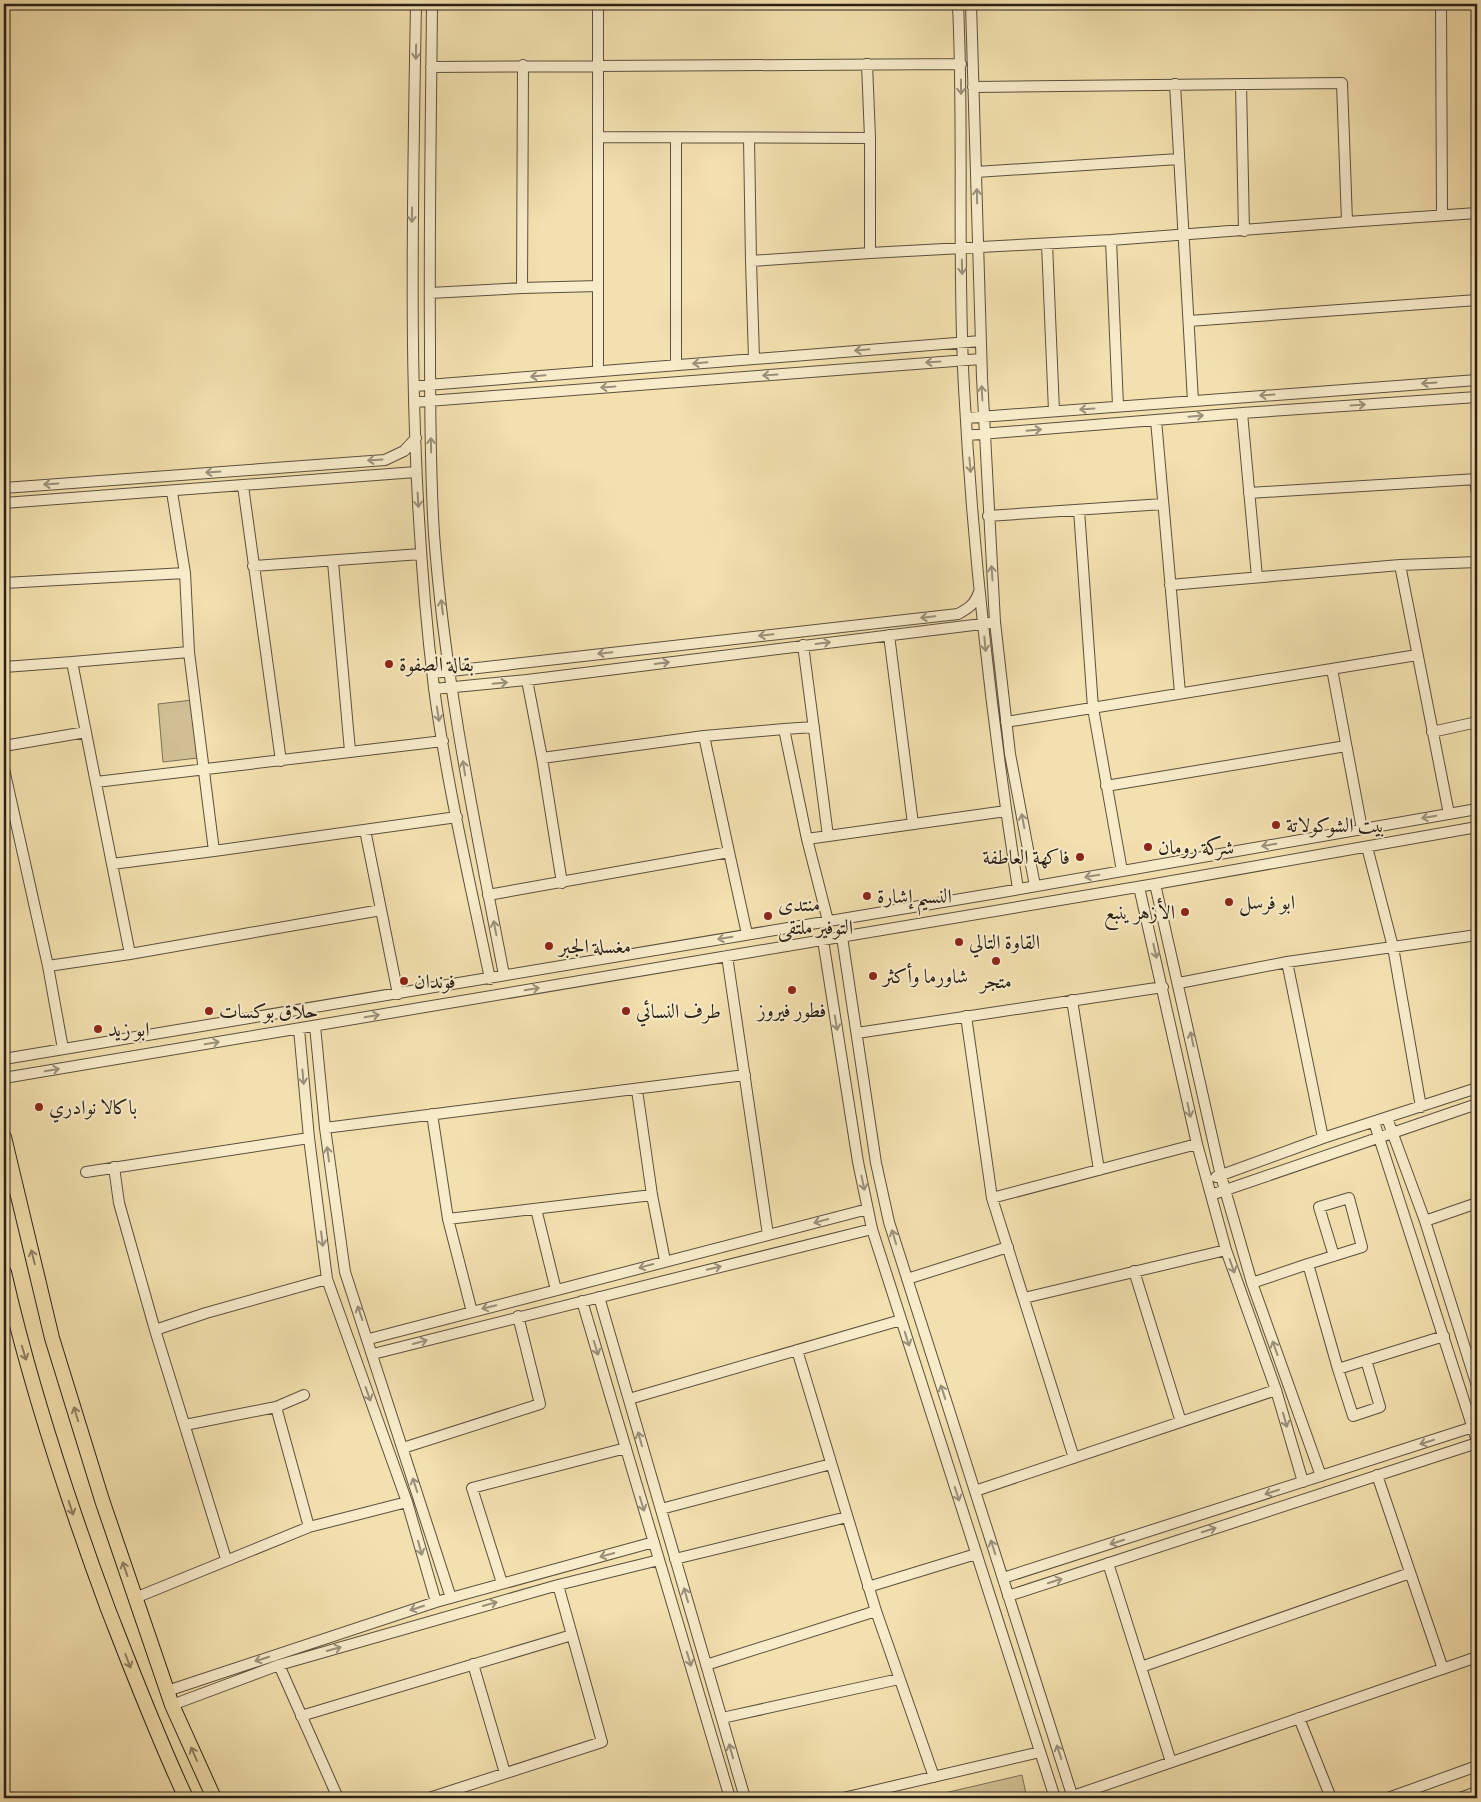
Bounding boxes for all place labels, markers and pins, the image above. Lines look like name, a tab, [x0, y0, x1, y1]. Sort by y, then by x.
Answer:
place label: بقالة الصفوة	[399, 651, 474, 678]
marker: بقالة الصفوة	[383, 658, 395, 670]
place label: بيت الشوكولاتة	[1286, 812, 1385, 839]
marker: بيت الشوكولاتة	[1270, 819, 1282, 831]
place label: شركة رومان	[1158, 834, 1234, 861]
marker: شركة رومان	[1142, 841, 1154, 853]
place label: فاكهة العاطفة	[982, 844, 1070, 871]
marker: فاكهة العاطفة	[1074, 851, 1086, 863]
place label: النسيم إشارة	[877, 883, 952, 916]
place label: ابو فرسل	[1239, 889, 1295, 917]
marker: النسيم إشارة	[861, 890, 873, 902]
place label: منتدى التوفير ملتقى	[778, 891, 853, 942]
marker: ابو فرسل	[1223, 896, 1235, 908]
place label: الأزهر ينبع	[1104, 897, 1175, 930]
marker: الأزهر ينبع	[1179, 906, 1191, 918]
marker: منتدى التوفير ملتقى	[762, 910, 774, 922]
place label: القاوة التالي	[969, 929, 1040, 958]
place label: مغسلة الجبر	[557, 933, 631, 960]
marker: القاوة التالي	[953, 936, 965, 948]
marker: مغسلة الجبر	[543, 940, 555, 952]
marker: متجر	[990, 955, 1002, 967]
place label: شاورما وأكثر	[881, 962, 968, 990]
place label: فوندان	[414, 968, 456, 995]
place label: متجر	[978, 968, 1012, 995]
marker: شاورما وأكثر	[867, 970, 879, 982]
marker: فوندان	[398, 975, 410, 987]
marker: فطور فيروز	[786, 984, 798, 996]
place label: فطور فيروز	[756, 997, 826, 1024]
place label: حلاق بوكسات	[219, 998, 318, 1025]
place label: طرف النسائي	[636, 998, 721, 1027]
marker: حلاق بوكسات	[203, 1005, 215, 1017]
marker: طرف النسائي	[620, 1005, 632, 1017]
place label: ابو زيد	[108, 1016, 150, 1043]
marker: ابو زيد	[92, 1023, 104, 1035]
place label: باكالا نوادري	[49, 1094, 137, 1123]
marker: باكالا نوادري	[33, 1101, 45, 1113]

